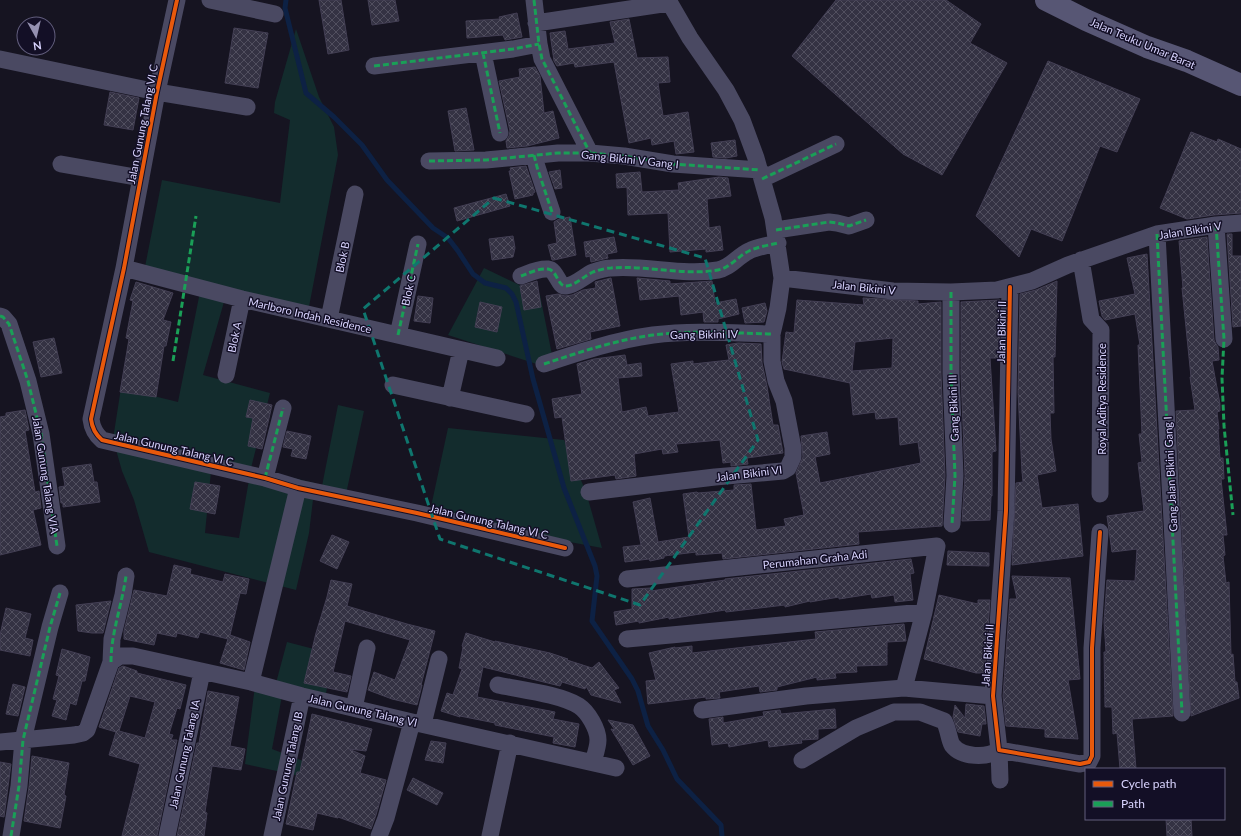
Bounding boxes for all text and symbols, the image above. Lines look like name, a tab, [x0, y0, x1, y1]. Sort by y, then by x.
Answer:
street label: Jalan Teuku Umar Barat	[1088, 15, 1198, 71]
north arrow	[16, 16, 56, 56]
text: N	[32, 39, 43, 53]
street label: Jalan Gunung Talang VI C	[124, 63, 160, 185]
street label: Gang Bikini V Gang I	[580, 147, 680, 171]
street label: Jalan Bikini V	[1158, 219, 1223, 241]
street label: Blok B	[332, 240, 352, 274]
street label: Blok C	[398, 273, 418, 307]
street label: Jalan Bikini V	[832, 277, 897, 297]
street label: Marlboro Indah Residence	[247, 295, 373, 336]
street label: Jalan Bikini II	[994, 301, 1008, 363]
street label: Blok A	[224, 320, 244, 354]
street label: Gang Bikini IV	[670, 327, 739, 341]
street label: Royal Aditya Residence	[1095, 343, 1108, 455]
street label: Gang Bikini III	[945, 374, 961, 442]
street label: Jalan Gunung Talang VIA	[30, 415, 62, 535]
street label: Gang Jalan Bikini Gang I	[1160, 416, 1180, 532]
street label: Jalan Gunung Talang VI C	[113, 428, 235, 468]
street label: Jalan Bikini VI	[715, 462, 783, 484]
street label: Jalan Gunung Talang VI C	[428, 501, 550, 541]
street label: Perumahan Graha Adi	[762, 547, 868, 571]
street label: Jalan Bikini II	[978, 623, 996, 687]
street label: Jalan Gunung Talang VI	[307, 691, 419, 729]
street label: Jalan Gunung Talang IA	[166, 698, 202, 810]
street label: Jalan Gunung Talang IB	[269, 710, 305, 822]
legend	[1085, 768, 1225, 820]
text: Cycle path	[1121, 776, 1176, 791]
text: Path	[1121, 796, 1145, 811]

